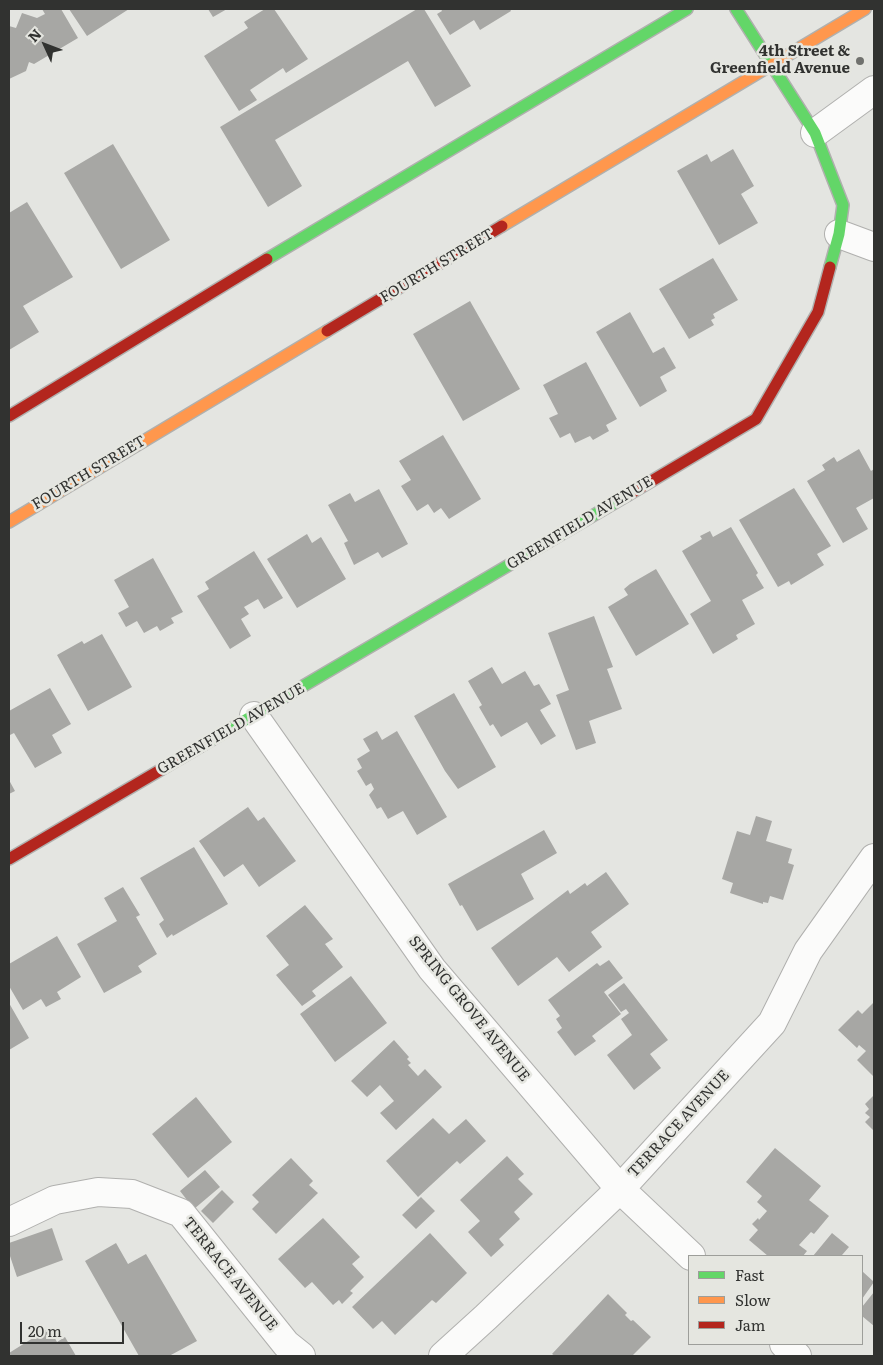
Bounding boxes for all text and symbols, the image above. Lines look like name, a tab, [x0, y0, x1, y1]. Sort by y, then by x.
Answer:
north arrow	[20, 20, 70, 70]
text: N	[23, 24, 45, 46]
place label: 4th Street & Greenfield Avenue	[710, 43, 850, 78]
marker: 4th Street & Greenfield Avenue	[854, 55, 866, 67]
street label: FOURTH STREET	[377, 225, 497, 307]
street label: FOURTH STREET	[29, 432, 149, 514]
street label: GREENFIELD AVENUE	[504, 472, 656, 574]
street label: GREENFIELD AVENUE	[154, 679, 308, 779]
street label: SPRING GROVE AVENUE	[405, 933, 533, 1085]
street label: TERRACE AVENUE	[625, 1067, 733, 1181]
street label: TERRACE AVENUE	[179, 1214, 281, 1334]
legend	[688, 1255, 863, 1345]
text: Fast	[735, 1263, 764, 1286]
text: Slow	[735, 1288, 770, 1311]
scale bar	[22, 1312, 126, 1344]
text: Jam	[735, 1313, 765, 1336]
text: 20 m	[28, 1319, 62, 1342]

